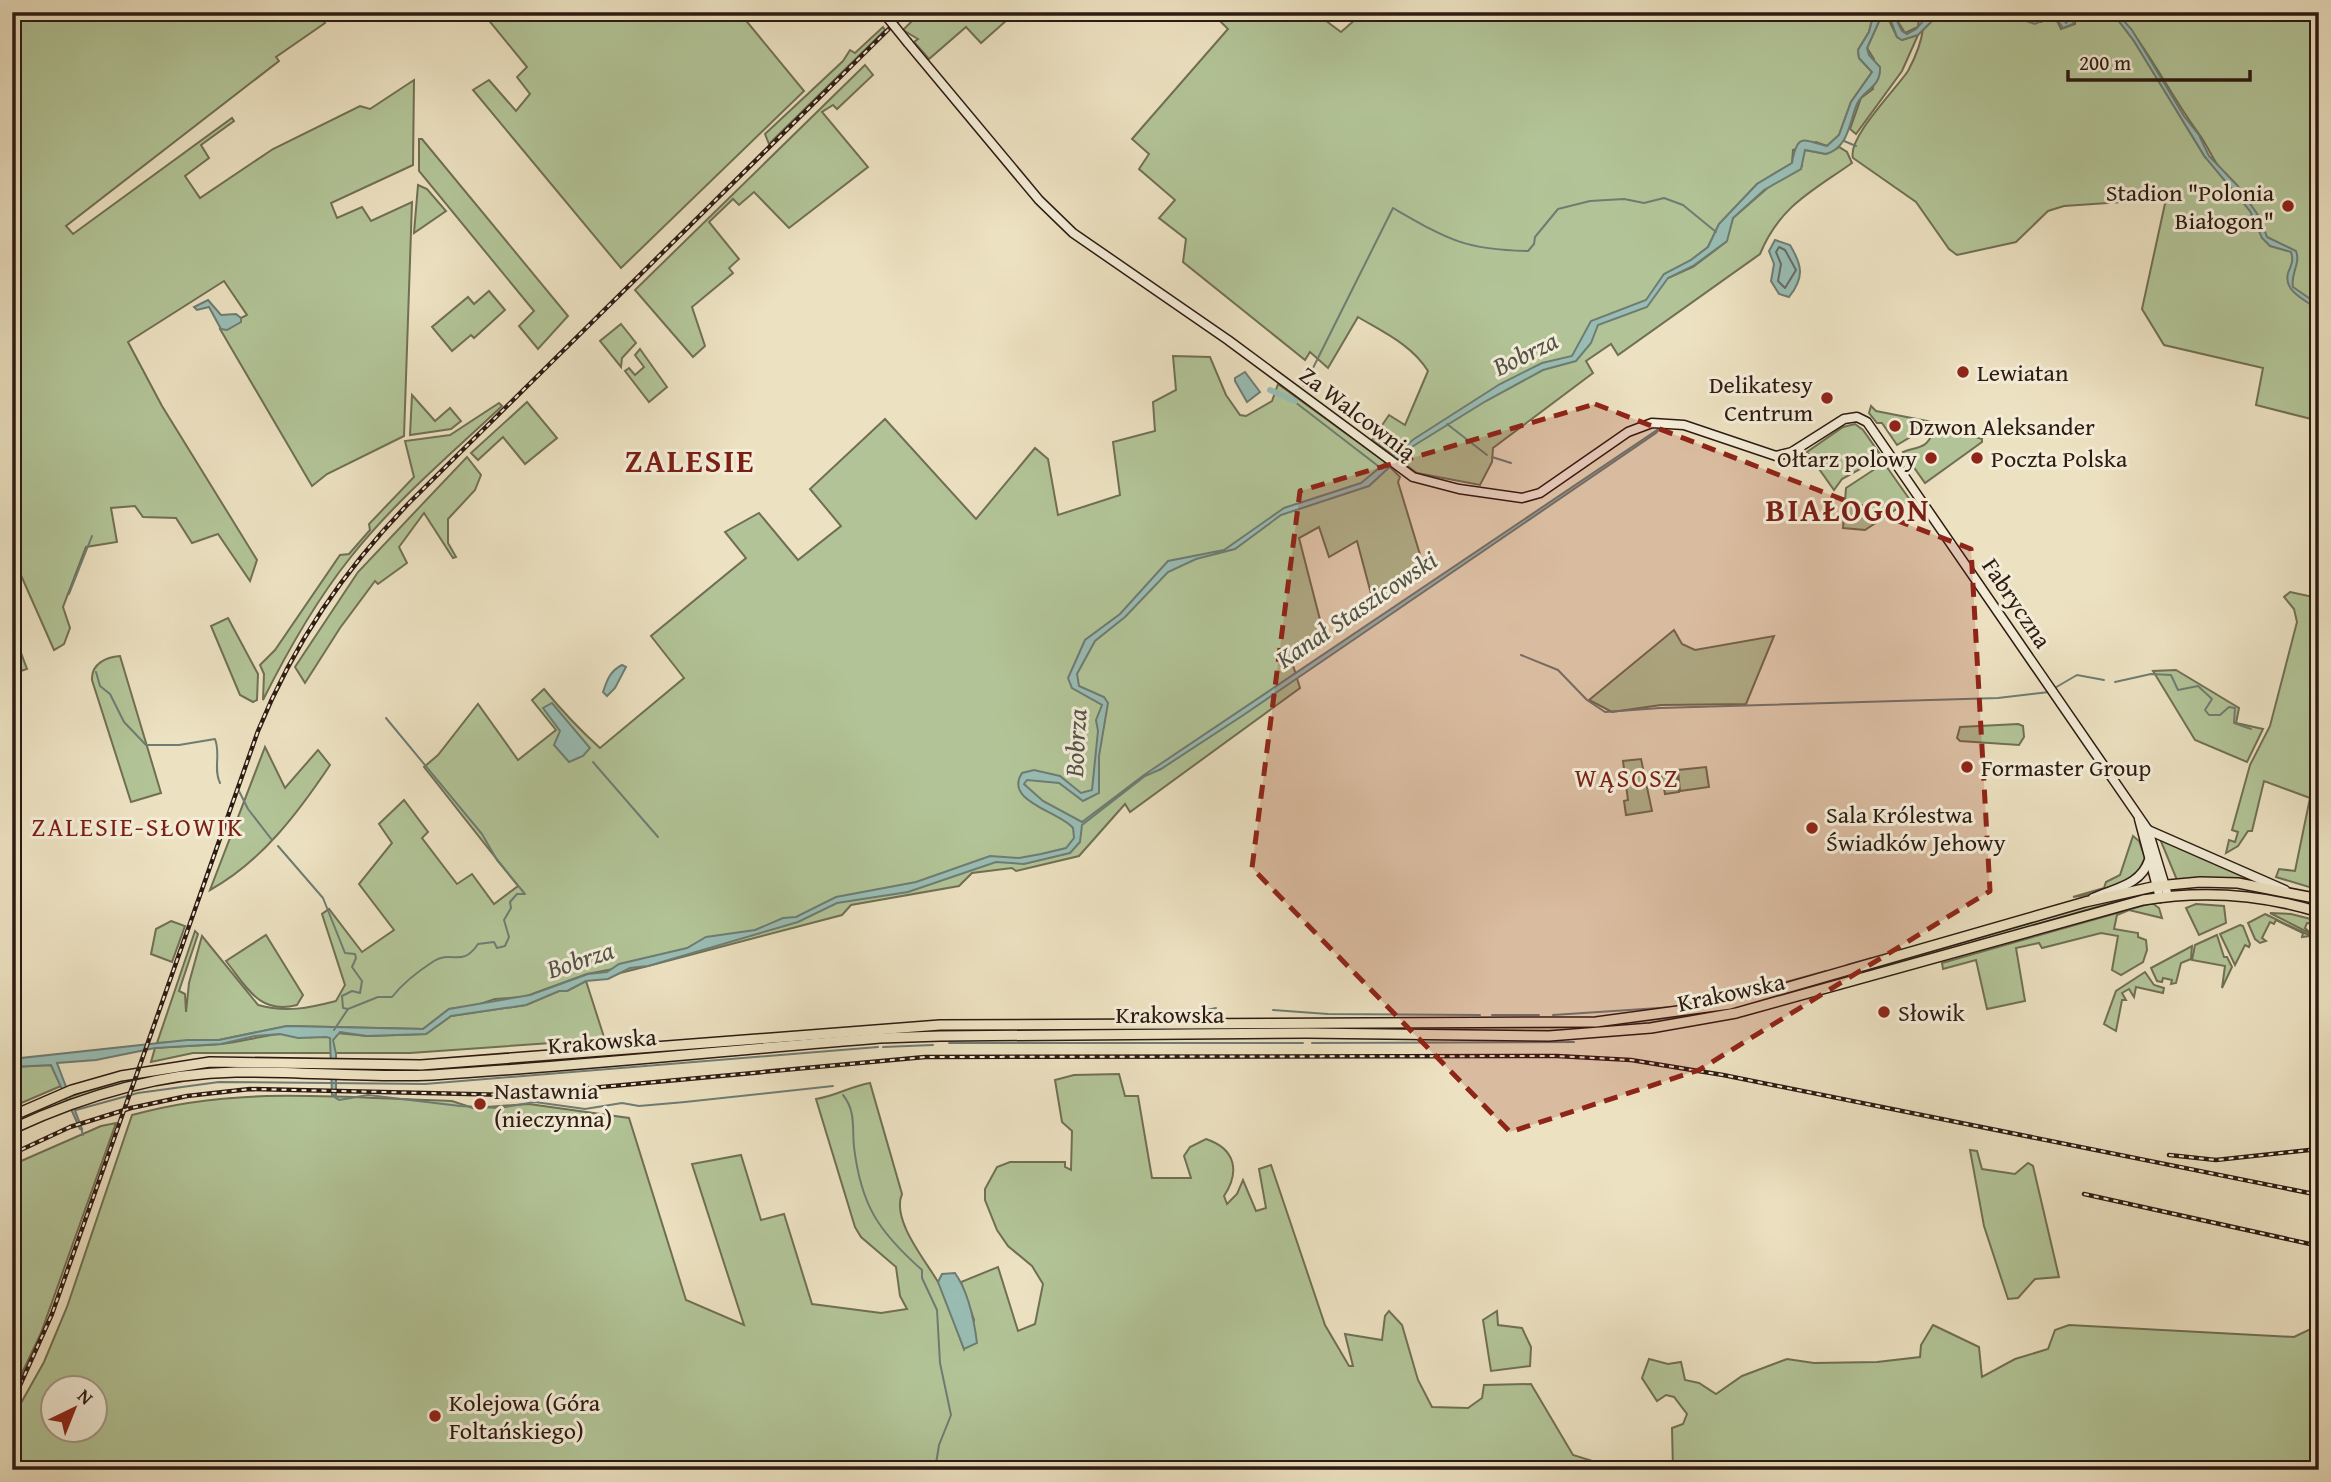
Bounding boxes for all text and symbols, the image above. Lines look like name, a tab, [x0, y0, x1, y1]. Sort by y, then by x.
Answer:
scale bar	[2068, 38, 2250, 82]
text: 200 m	[2079, 47, 2131, 78]
place label: Stadion "Polonia Białogon"	[2106, 175, 2275, 238]
marker: Stadion "Polonia Białogon"	[2280, 198, 2296, 214]
water label: Bobrza	[1485, 320, 1564, 386]
place label: Lewiatan	[1977, 355, 2069, 390]
street label: Za Walcownią	[1292, 357, 1424, 469]
marker: Lewiatan	[1955, 364, 1971, 380]
place label: Delikatesy Centrum	[1709, 367, 1813, 430]
marker: Delikatesy Centrum	[1819, 390, 1835, 406]
place label: Dzwon Aleksander	[1909, 409, 2095, 444]
marker: Dzwon Aleksander	[1887, 418, 1903, 434]
district label: ZALESIE	[625, 437, 755, 484]
place label: Ołtarz polowy	[1777, 441, 1917, 476]
place label: Poczta Polska	[1991, 441, 2128, 476]
marker: Ołtarz polowy	[1923, 450, 1939, 466]
marker: Poczta Polska	[1969, 450, 1985, 466]
district label: BIAŁOGON	[1766, 486, 1930, 533]
water label: Kanał Staszicowski	[1267, 540, 1445, 678]
street label: Fabryczna	[1974, 551, 2060, 656]
water label: Bobrza	[1054, 708, 1096, 779]
place label: Formaster Group	[1981, 750, 2151, 785]
district label: WĄSOSZ	[1575, 758, 1679, 797]
marker: Formaster Group	[1959, 759, 1975, 775]
place label: Sala Królestwa Świadków Jehowy	[1826, 797, 2006, 860]
district label: ZALESIE-SŁOWIK	[32, 807, 244, 846]
marker: Sala Królestwa Świadków Jehowy	[1804, 820, 1820, 836]
water label: Bobrza	[541, 930, 619, 988]
street label: Krakowska	[1674, 963, 1789, 1020]
place label: Słowik	[1898, 995, 1965, 1030]
street label: Krakowska	[1116, 997, 1225, 1032]
marker: Słowik	[1876, 1004, 1892, 1020]
street label: Krakowska	[546, 1019, 658, 1063]
place label: Nastawnia (nieczynna)	[494, 1073, 612, 1136]
marker: Nastawnia (nieczynna)	[472, 1096, 488, 1112]
north arrow	[38, 1374, 108, 1444]
text: N	[71, 1382, 100, 1411]
place label: Kolejowa (Góra Foltańskiego)	[449, 1385, 601, 1448]
marker: Kolejowa (Góra Foltańskiego)	[427, 1408, 443, 1424]

